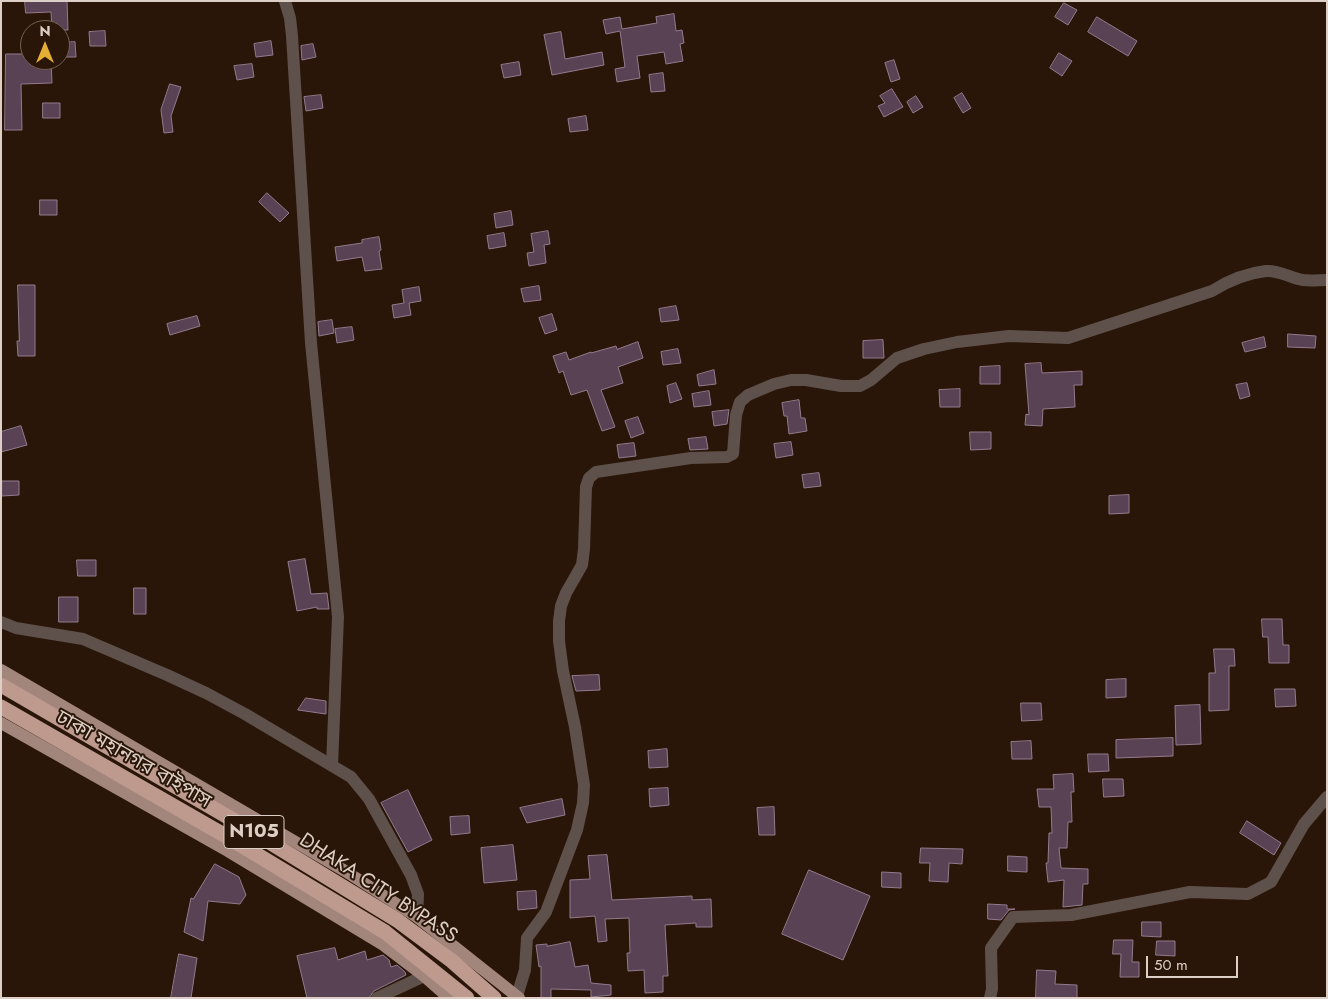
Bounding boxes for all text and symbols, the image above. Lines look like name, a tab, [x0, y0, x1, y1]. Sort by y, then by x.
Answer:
north arrow	[20, 20, 70, 70]
text: N	[39, 21, 51, 41]
street label: ঢাকা মহানগর বাইপাস	[51, 706, 215, 814]
road number: N105	[224, 816, 284, 849]
street label: DHAKA CITY BYPASS	[294, 829, 462, 949]
scale bar	[1148, 946, 1240, 978]
text: 50 m	[1154, 954, 1188, 976]

